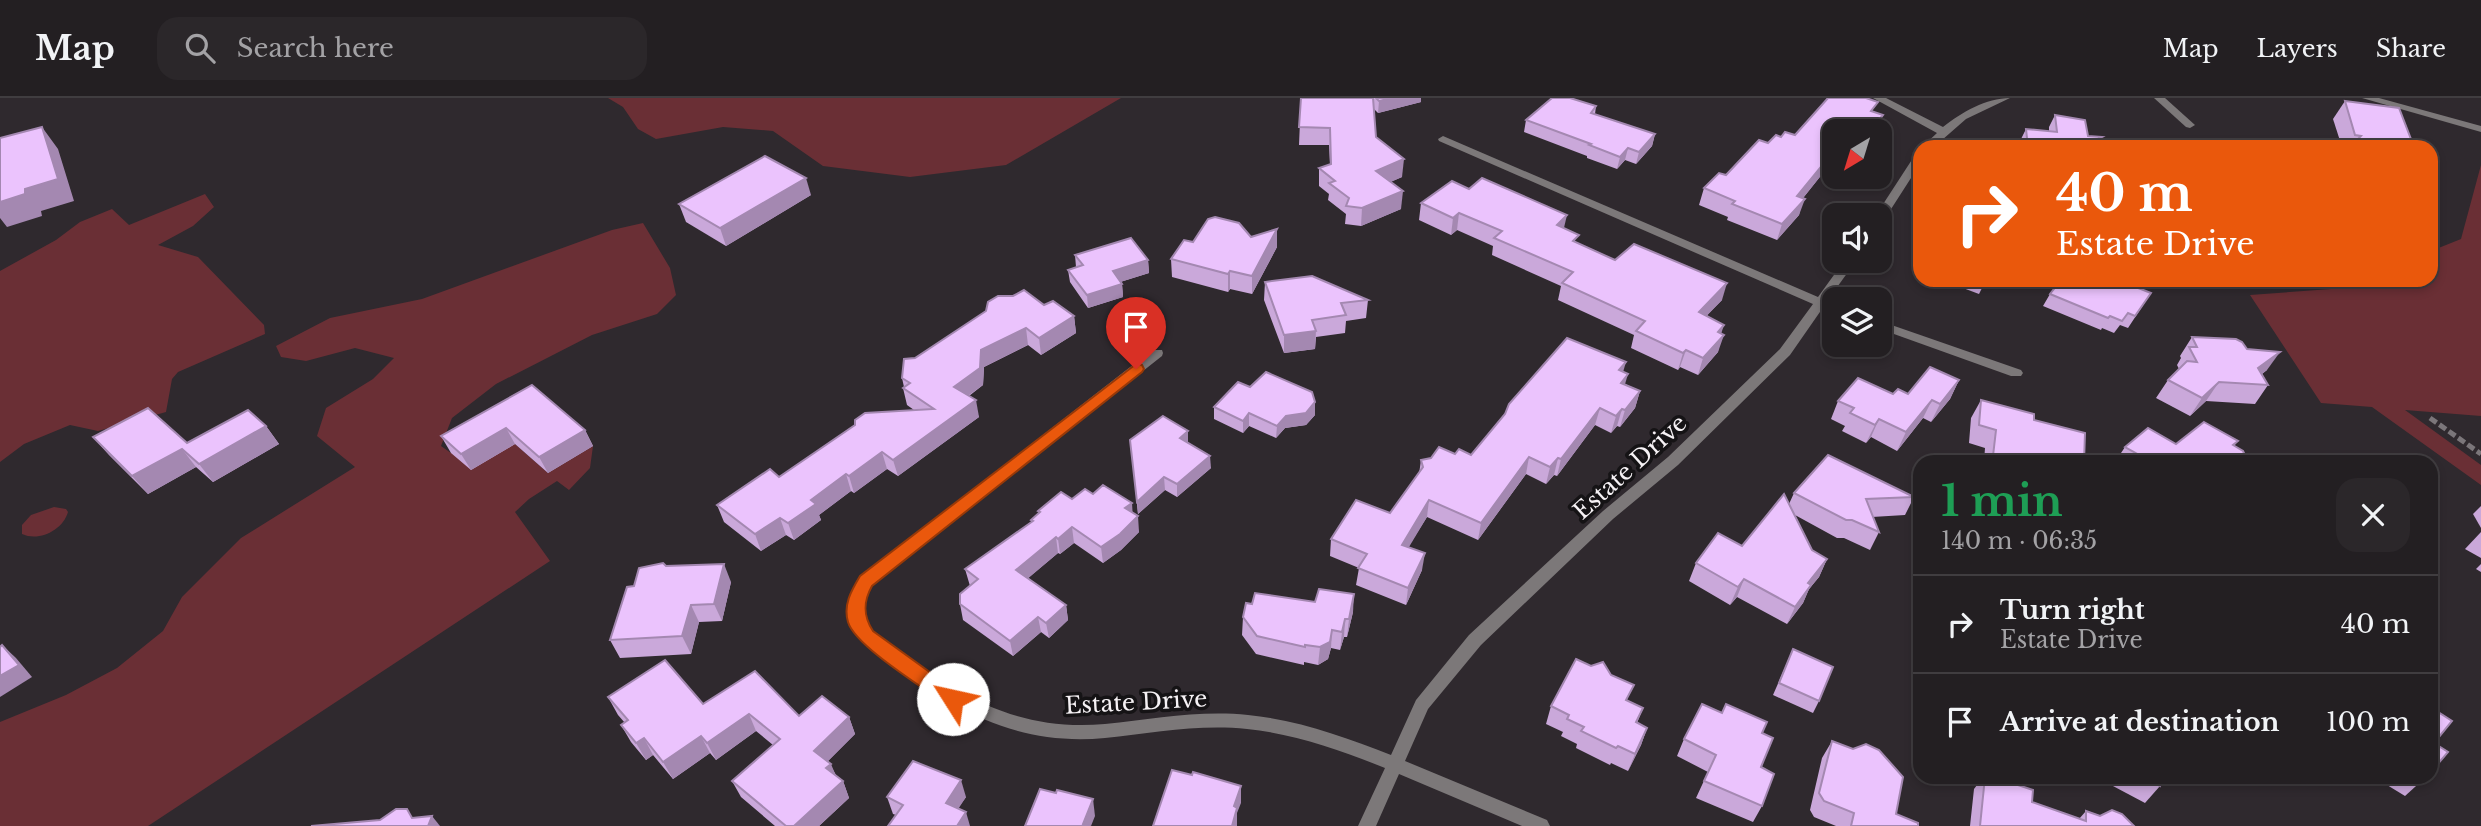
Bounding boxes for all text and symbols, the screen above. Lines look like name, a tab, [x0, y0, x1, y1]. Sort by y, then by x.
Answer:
search box	[157, 17, 647, 80]
text: Map	[35, 28, 115, 69]
icon: search	[181, 29, 219, 67]
text: Search here	[237, 32, 394, 64]
text: Map	[2163, 34, 2219, 63]
text: Layers	[2257, 34, 2338, 63]
text: Share	[2376, 34, 2446, 63]
north arrow	[1822, 119, 1892, 189]
map controls	[1822, 119, 1892, 357]
text: 40 m	[2056, 163, 2193, 224]
icon: right	[1941, 168, 2032, 259]
button: sound	[1822, 203, 1892, 273]
text: Estate Drive	[2056, 224, 2255, 264]
button: layers	[1822, 287, 1892, 357]
pin	[1106, 297, 1166, 369]
icon: arrive	[1117, 308, 1155, 346]
street label: Estate Drive	[1568, 409, 1692, 525]
text: 1 min	[1941, 475, 2063, 527]
button: close	[2336, 478, 2410, 552]
text: 140 m · 06:35	[1941, 527, 2097, 555]
text: Turn right	[2000, 594, 2145, 626]
icon: right	[1941, 605, 1979, 643]
text: 40 m	[2341, 608, 2410, 640]
text: Estate Drive	[2000, 626, 2143, 654]
position arrow	[916, 662, 990, 736]
street label: Estate Drive	[1064, 684, 1208, 720]
icon: arrive	[1941, 703, 1979, 741]
text: Arrive at destination	[2000, 706, 2280, 738]
text: 100 m	[2326, 706, 2410, 738]

